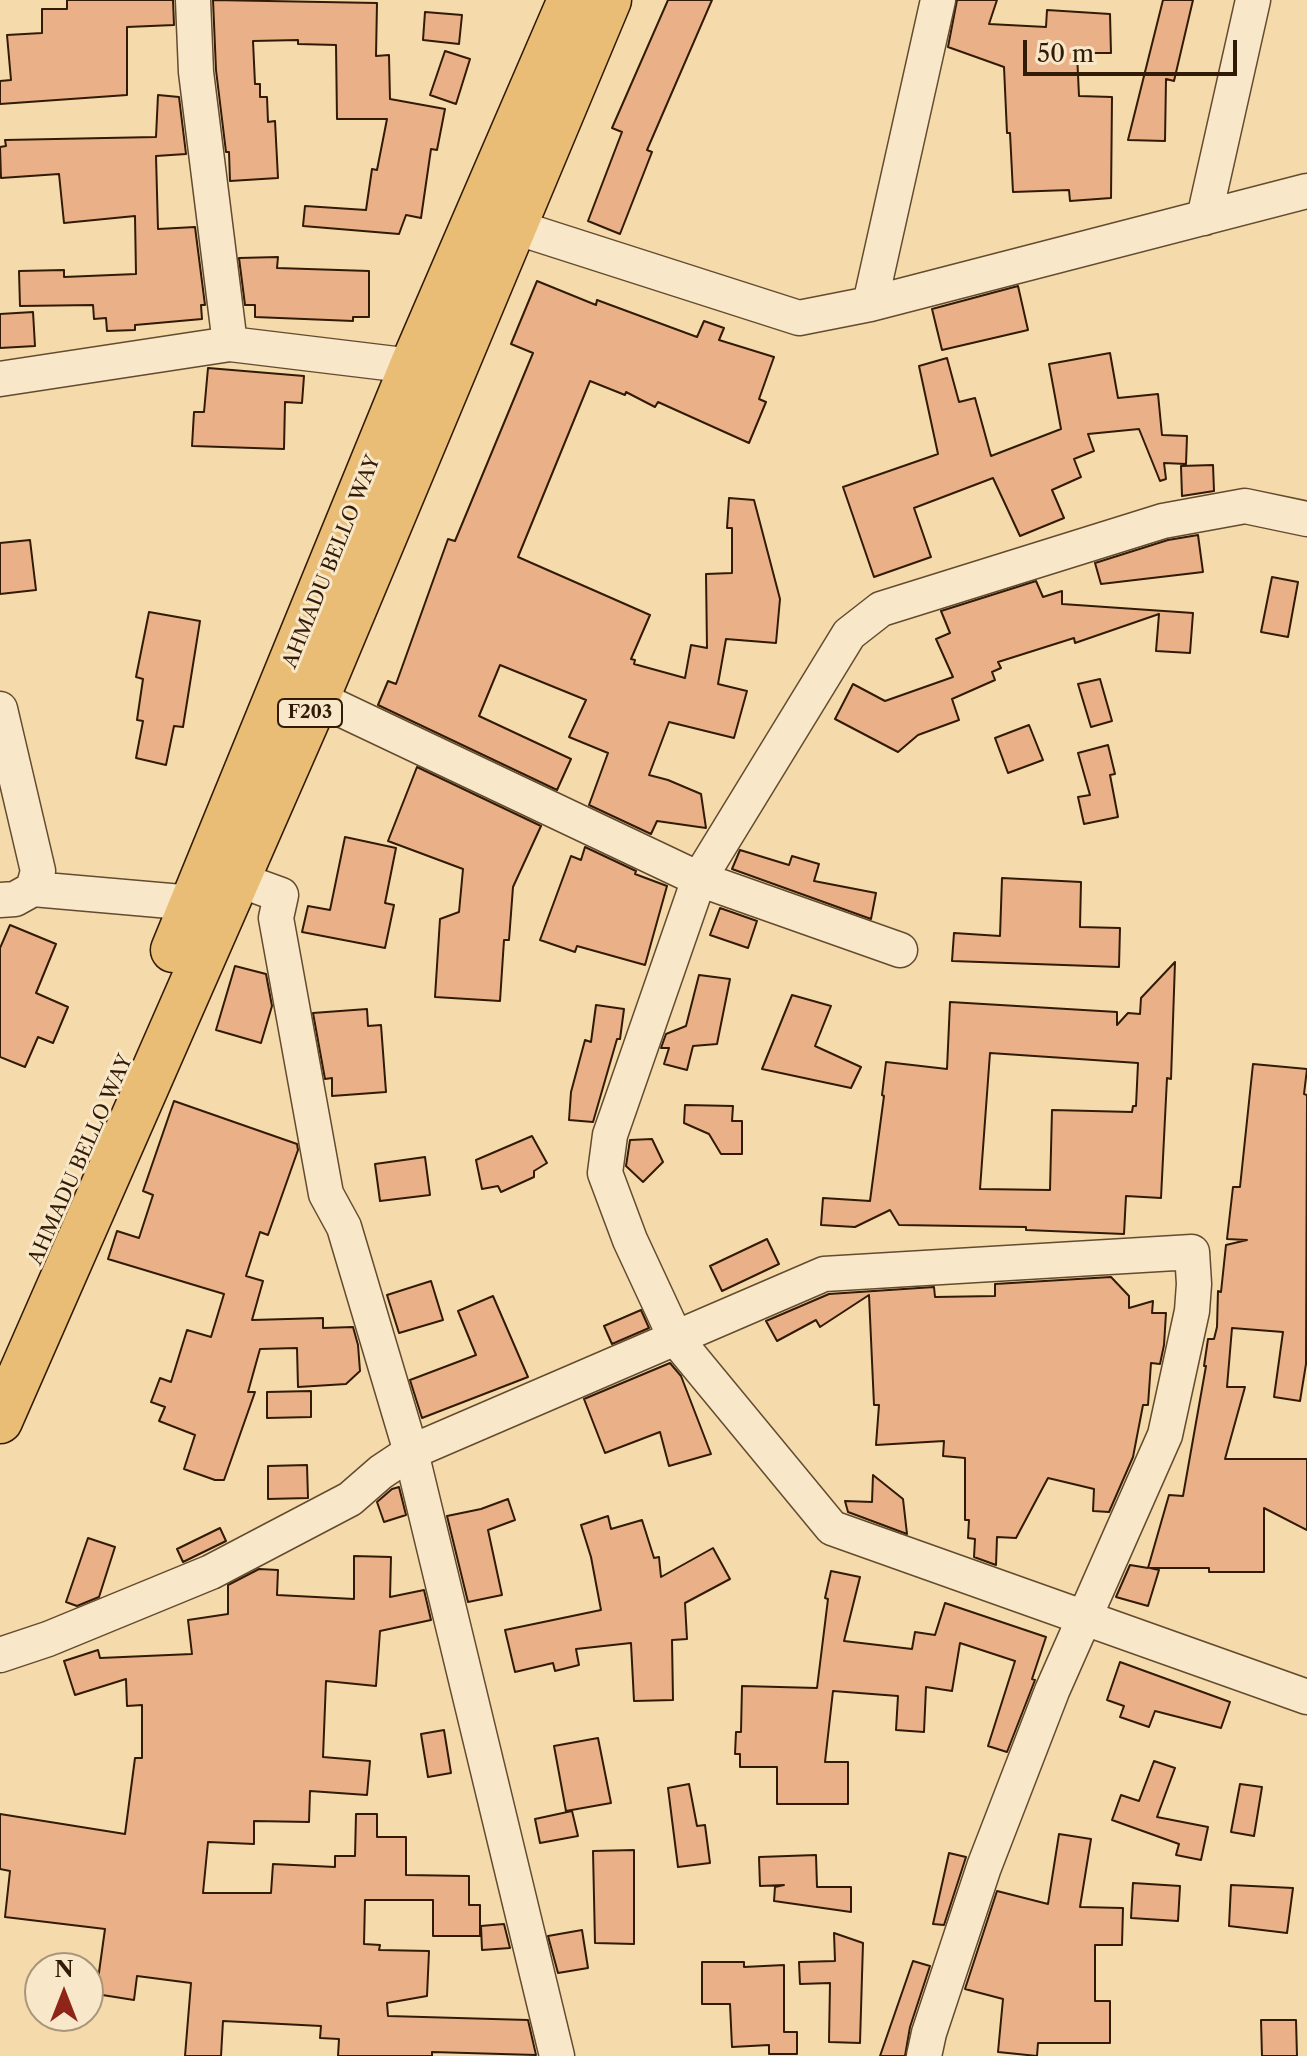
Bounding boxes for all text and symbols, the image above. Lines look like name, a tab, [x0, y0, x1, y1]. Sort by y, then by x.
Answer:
scale bar	[1027, 24, 1241, 74]
text: 50 m	[1037, 39, 1094, 68]
street label: AHMADU BELLO WAY	[278, 452, 386, 672]
road number: F203	[278, 699, 342, 727]
street label: AHMADU BELLO WAY	[24, 1051, 138, 1269]
north arrow	[24, 1952, 104, 2032]
text: N	[54, 1956, 74, 1983]

